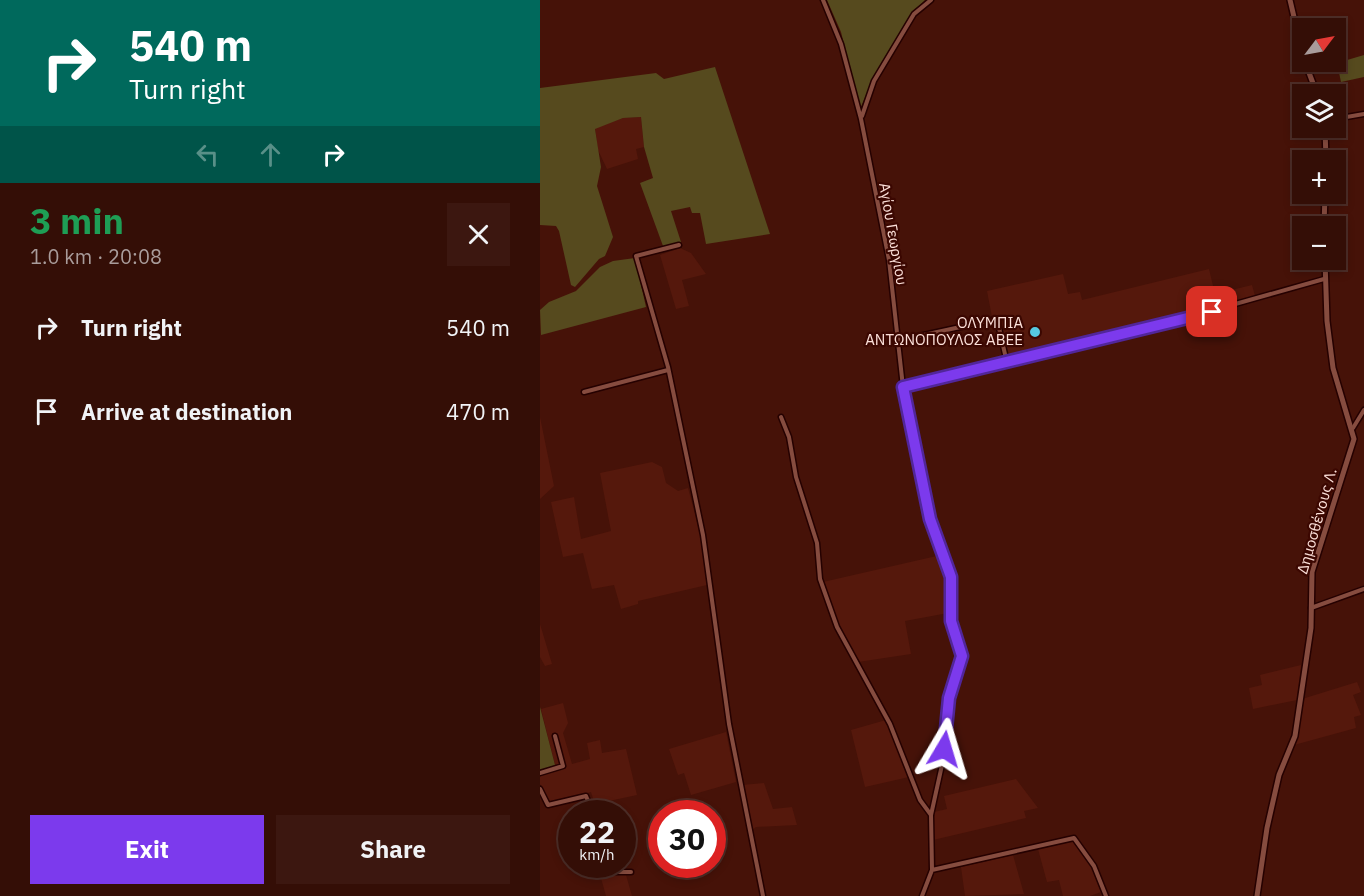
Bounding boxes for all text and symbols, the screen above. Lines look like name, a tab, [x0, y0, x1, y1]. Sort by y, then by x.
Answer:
text: 540 m	[129, 18, 252, 73]
north arrow	[1292, 18, 1346, 72]
map controls	[1292, 18, 1346, 270]
icon: right	[30, 24, 108, 102]
text: Turn right	[129, 71, 246, 106]
button: layers	[1292, 84, 1346, 138]
icon: left	[191, 138, 224, 171]
icon: ahead	[254, 138, 287, 171]
icon: right	[317, 138, 350, 171]
button: +	[1292, 150, 1346, 204]
street label: Αγίου Γεωργίου	[875, 181, 912, 287]
text: 3 min	[30, 197, 124, 244]
button: close	[447, 203, 510, 266]
button: −	[1292, 216, 1346, 270]
text: 1.0 km · 20:08	[30, 243, 162, 270]
pin	[1186, 286, 1237, 337]
icon: arrive	[1195, 295, 1228, 328]
icon: right	[30, 311, 63, 344]
text: Turn right	[81, 313, 182, 342]
text: 540 m	[446, 313, 510, 342]
place label: ΟΛΥΜΠΙΑ ΑΝΤΩΝΟΠΟΥΛΟΣ ΑΒΕΕ	[865, 313, 1023, 349]
marker: ΟΛΥΜΠΙΑ ΑΝΤΩΝΟΠΟΥΛΟΣ ΑΒΕΕ	[1028, 325, 1042, 339]
icon: arrive	[30, 395, 63, 428]
text: Arrive at destination	[81, 397, 292, 426]
text: 470 m	[446, 397, 510, 426]
street label: Δημοσθένους Λ.	[1292, 466, 1341, 576]
position arrow	[912, 717, 976, 781]
speed limit sign: 30	[648, 800, 726, 878]
text: 22	[579, 812, 615, 851]
button: Exit	[30, 815, 264, 884]
button: Share	[276, 815, 510, 884]
text: km/h	[579, 845, 615, 864]

